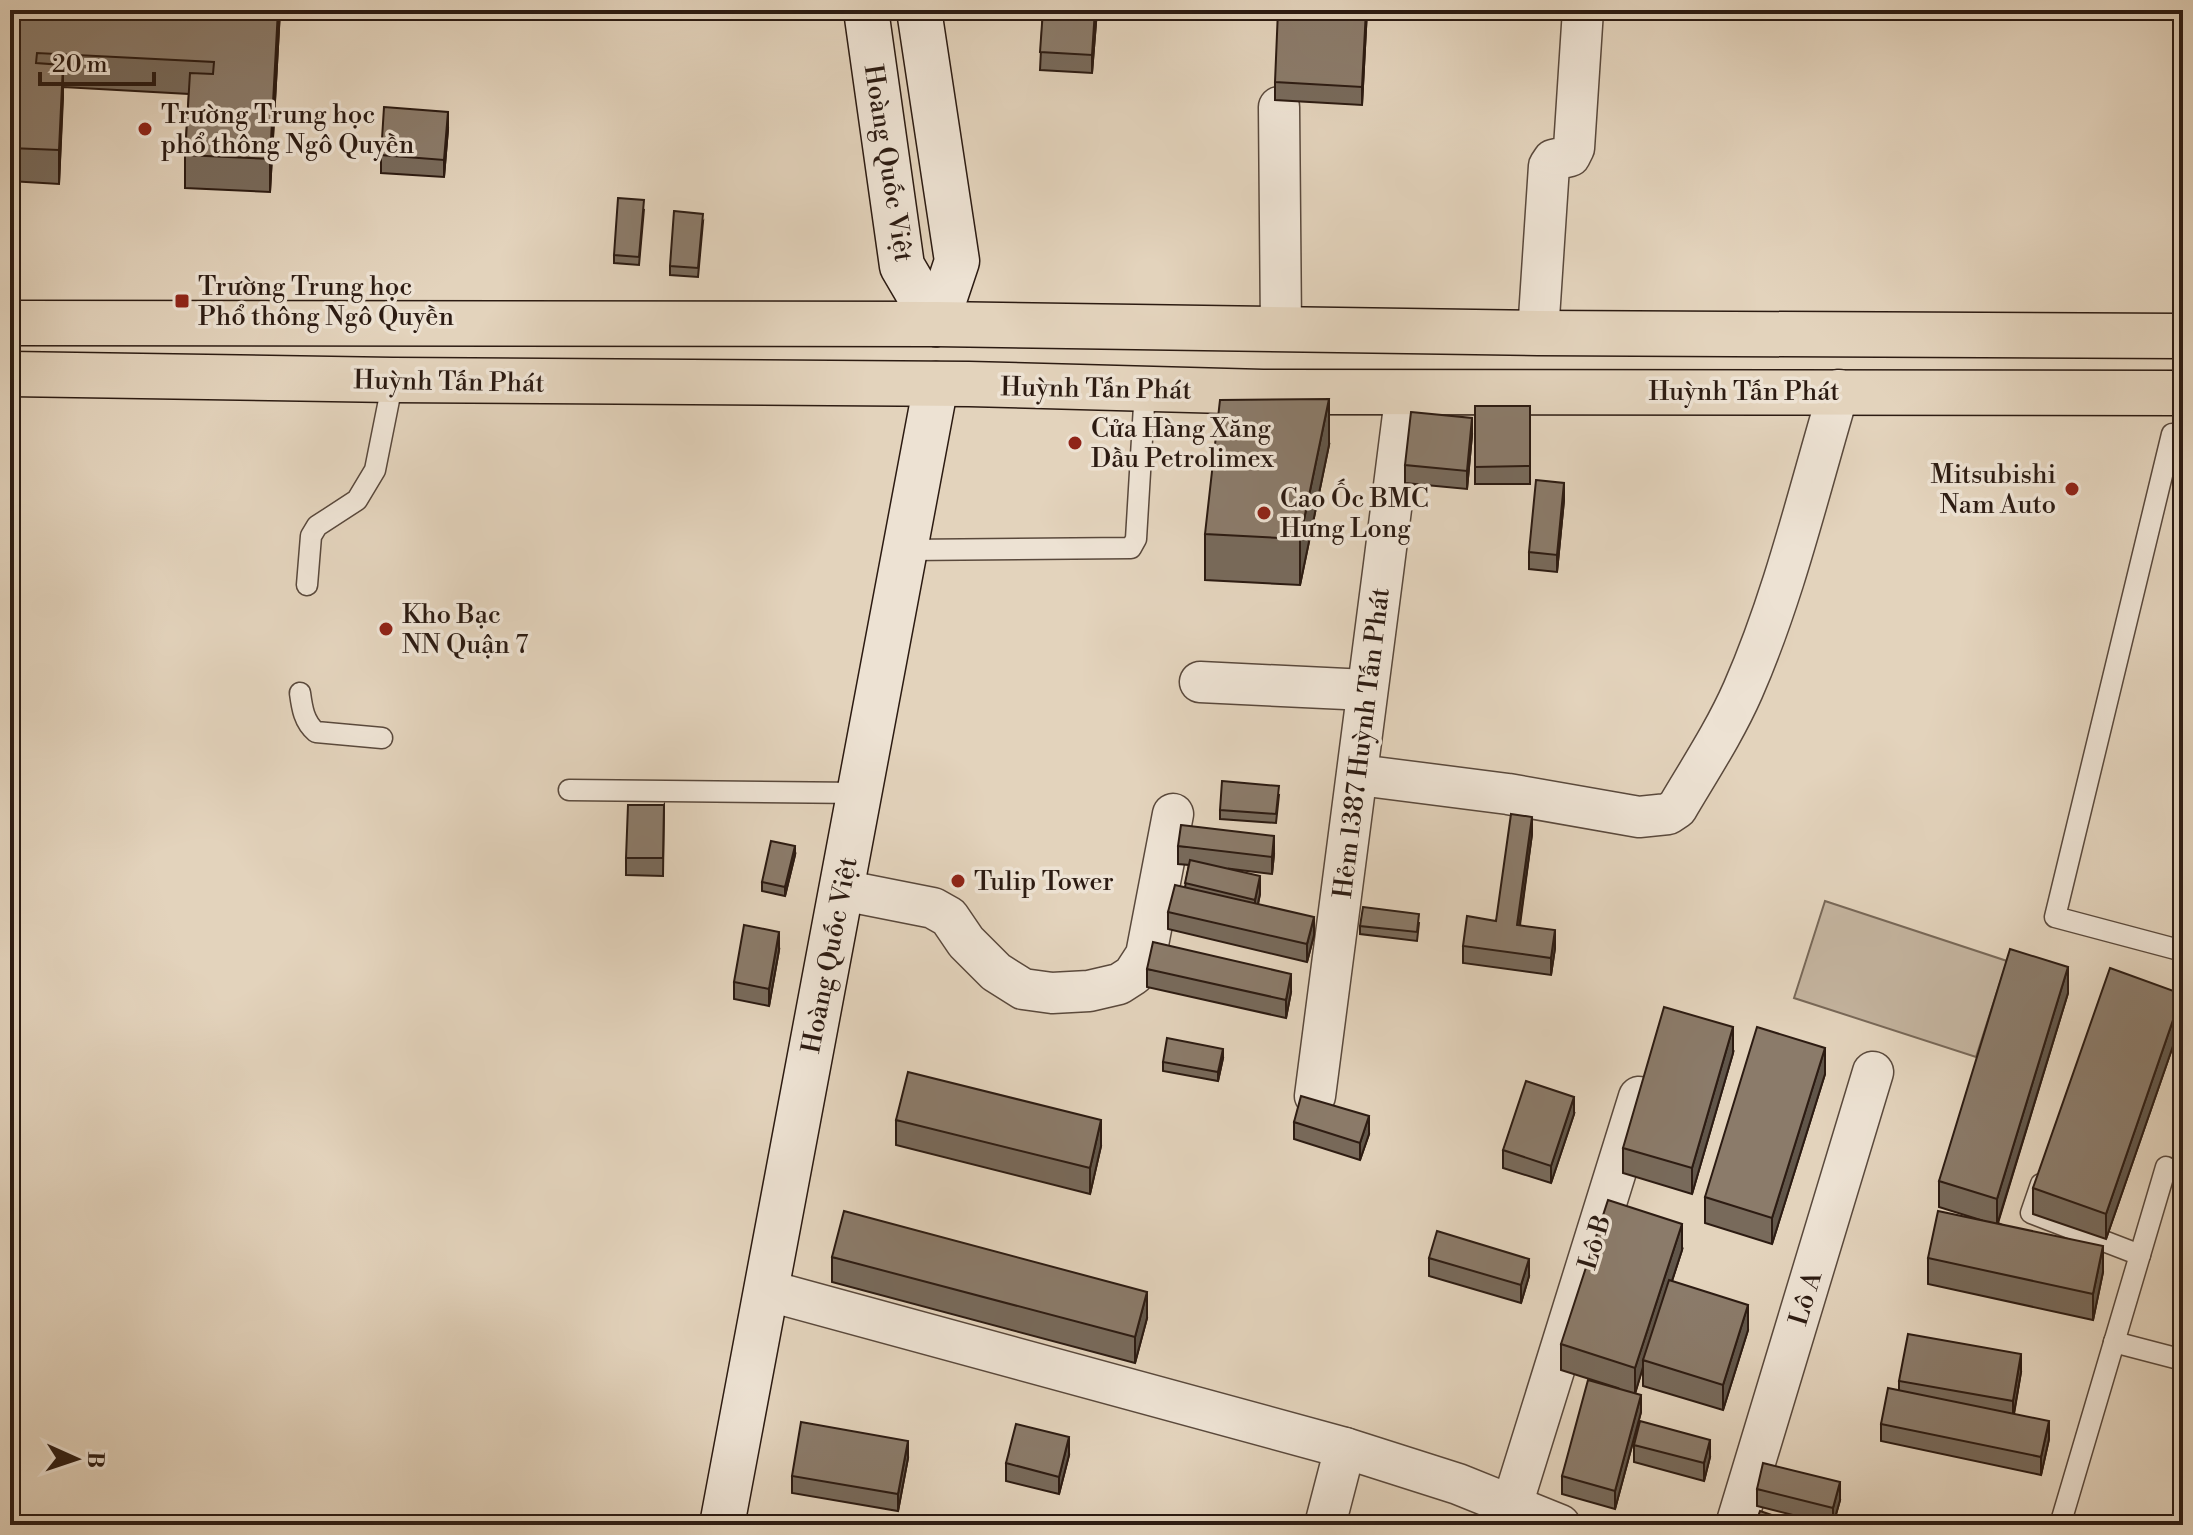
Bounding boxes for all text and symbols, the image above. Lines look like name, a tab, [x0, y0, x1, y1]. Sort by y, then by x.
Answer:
scale bar	[40, 36, 154, 86]
text: 20 m	[52, 50, 108, 80]
street label: Hoàng Quốc Việt	[857, 62, 919, 264]
place label: Trường Trung học phổ thông Ngô Quyền	[161, 99, 414, 161]
marker: Trường Trung học phổ thông Ngô Quyền	[136, 120, 154, 138]
place label: Trường Trung học Phổ thông Ngô Quyền	[198, 271, 454, 333]
marker: Trường Trung học Phổ thông Ngô Quyền	[173, 292, 191, 310]
street label: Huỳnh Tấn Phát	[353, 364, 545, 400]
street label: Huỳnh Tấn Phát	[1000, 371, 1192, 407]
street label: Huỳnh Tấn Phát	[1648, 376, 1840, 408]
place label: Cửa Hàng Xăng Dầu Petrolimex	[1091, 413, 1275, 475]
marker: Cửa Hàng Xăng Dầu Petrolimex	[1066, 434, 1084, 452]
place label: Mitsubishi Nam Auto	[1930, 459, 2056, 521]
place label: Cao Ốc BMC Hưng Long	[1280, 478, 1429, 545]
marker: Mitsubishi Nam Auto	[2063, 480, 2081, 498]
marker: Cao Ốc BMC Hưng Long	[1255, 504, 1273, 522]
street label: Hẻm 1387 Huỳnh Tấn Phát	[1327, 586, 1397, 900]
place label: Kho Bạc NN Quận 7	[402, 599, 528, 661]
marker: Kho Bạc NN Quận 7	[377, 620, 395, 638]
street label: Hoàng Quốc Việt	[795, 854, 865, 1056]
place label: Tulip Tower	[974, 866, 1114, 898]
marker: Tulip Tower	[949, 872, 967, 890]
street label: Lô B	[1572, 1211, 1618, 1273]
street label: Lô A	[1783, 1266, 1830, 1329]
north arrow	[36, 1419, 116, 1499]
text: B	[81, 1451, 108, 1469]

